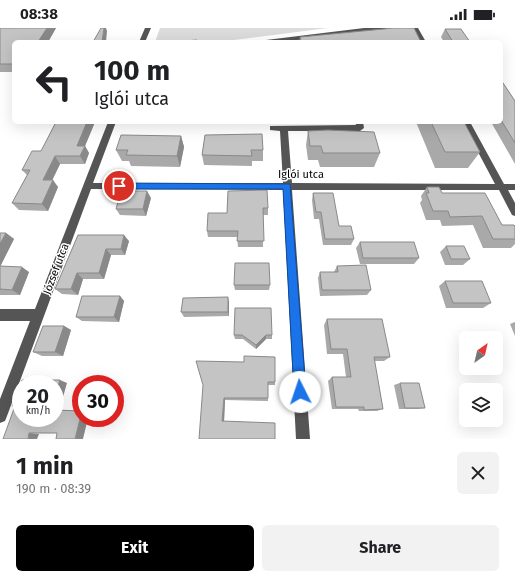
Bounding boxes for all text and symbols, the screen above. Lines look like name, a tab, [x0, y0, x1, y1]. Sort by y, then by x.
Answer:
text: 08:38	[20, 5, 58, 23]
text: 100 m	[94, 54, 170, 87]
icon: left	[28, 56, 80, 108]
text: Iglói utca	[94, 88, 169, 110]
street label: Iglói utca	[278, 168, 324, 181]
pin	[102, 169, 136, 203]
icon: arrive	[108, 175, 130, 197]
street label: József utca	[40, 242, 72, 296]
north arrow	[459, 331, 503, 375]
map controls	[459, 331, 503, 427]
position arrow	[279, 371, 321, 413]
speed limit sign: 30	[72, 375, 124, 427]
button: layers	[459, 383, 503, 427]
text: 20	[27, 384, 49, 408]
text: km/h	[26, 405, 50, 417]
text: 1 min	[16, 452, 74, 480]
button: close	[457, 452, 499, 494]
text: 190 m · 08:39	[16, 481, 91, 496]
button: Exit	[16, 525, 254, 571]
button: Share	[262, 525, 499, 571]

